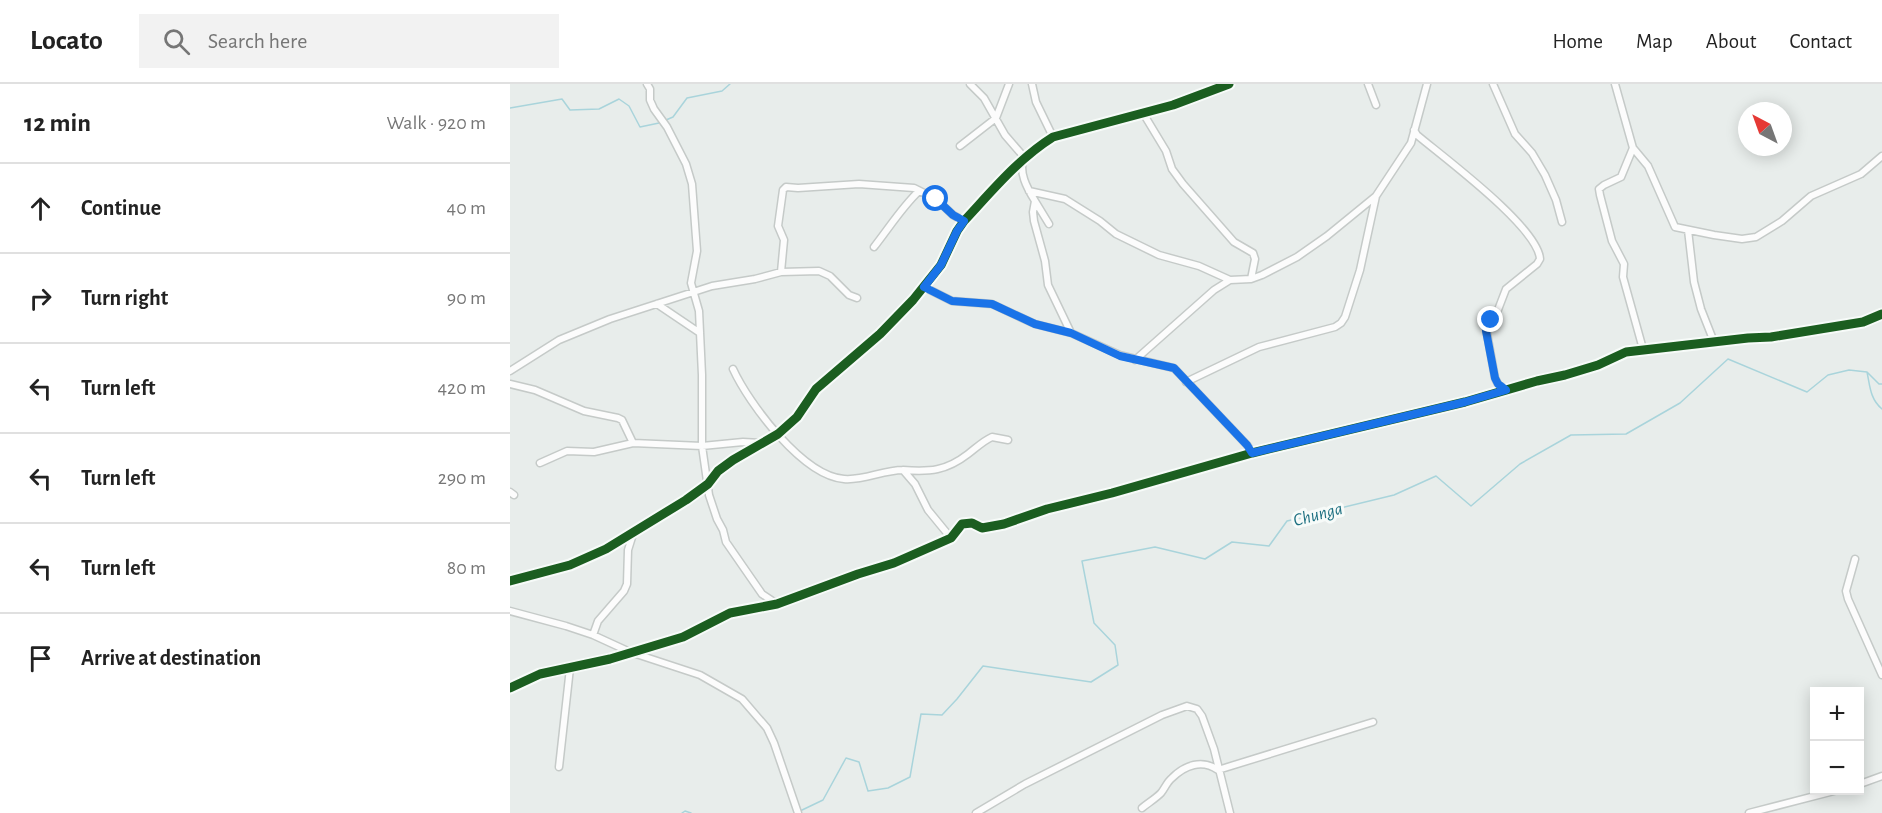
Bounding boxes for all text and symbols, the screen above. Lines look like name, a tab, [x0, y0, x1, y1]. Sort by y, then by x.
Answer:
search box	[139, 14, 559, 68]
icon: search	[160, 25, 193, 58]
text: Locato	[30, 27, 103, 55]
text: Search here	[208, 30, 307, 52]
text: Home	[1552, 31, 1603, 52]
text: Map	[1636, 31, 1673, 52]
text: About	[1706, 31, 1756, 52]
text: Contact	[1789, 31, 1852, 52]
north arrow	[1738, 102, 1792, 156]
text: 12 min	[24, 110, 91, 136]
text: Walk · 920 m	[386, 113, 486, 133]
route start	[922, 185, 948, 211]
icon: ahead	[24, 192, 57, 225]
text: Continue	[81, 197, 161, 219]
text: 40 m	[447, 198, 486, 218]
icon: right	[24, 282, 57, 315]
text: Turn right	[81, 287, 168, 309]
text: 90 m	[447, 288, 486, 308]
route end	[1477, 306, 1503, 332]
icon: left	[24, 372, 57, 405]
text: Turn left	[81, 377, 155, 399]
text: 420 m	[437, 378, 486, 398]
icon: left	[24, 462, 57, 495]
text: Turn left	[81, 467, 155, 489]
text: 290 m	[438, 468, 486, 488]
water label: Chunga	[1291, 500, 1345, 530]
icon: left	[24, 552, 57, 585]
text: Turn left	[81, 557, 155, 579]
text: 80 m	[447, 558, 486, 578]
icon: arrive	[24, 642, 57, 675]
text: Arrive at destination	[81, 647, 261, 669]
map controls	[1810, 687, 1864, 795]
button: +	[1810, 687, 1864, 741]
button: −	[1810, 741, 1864, 795]

